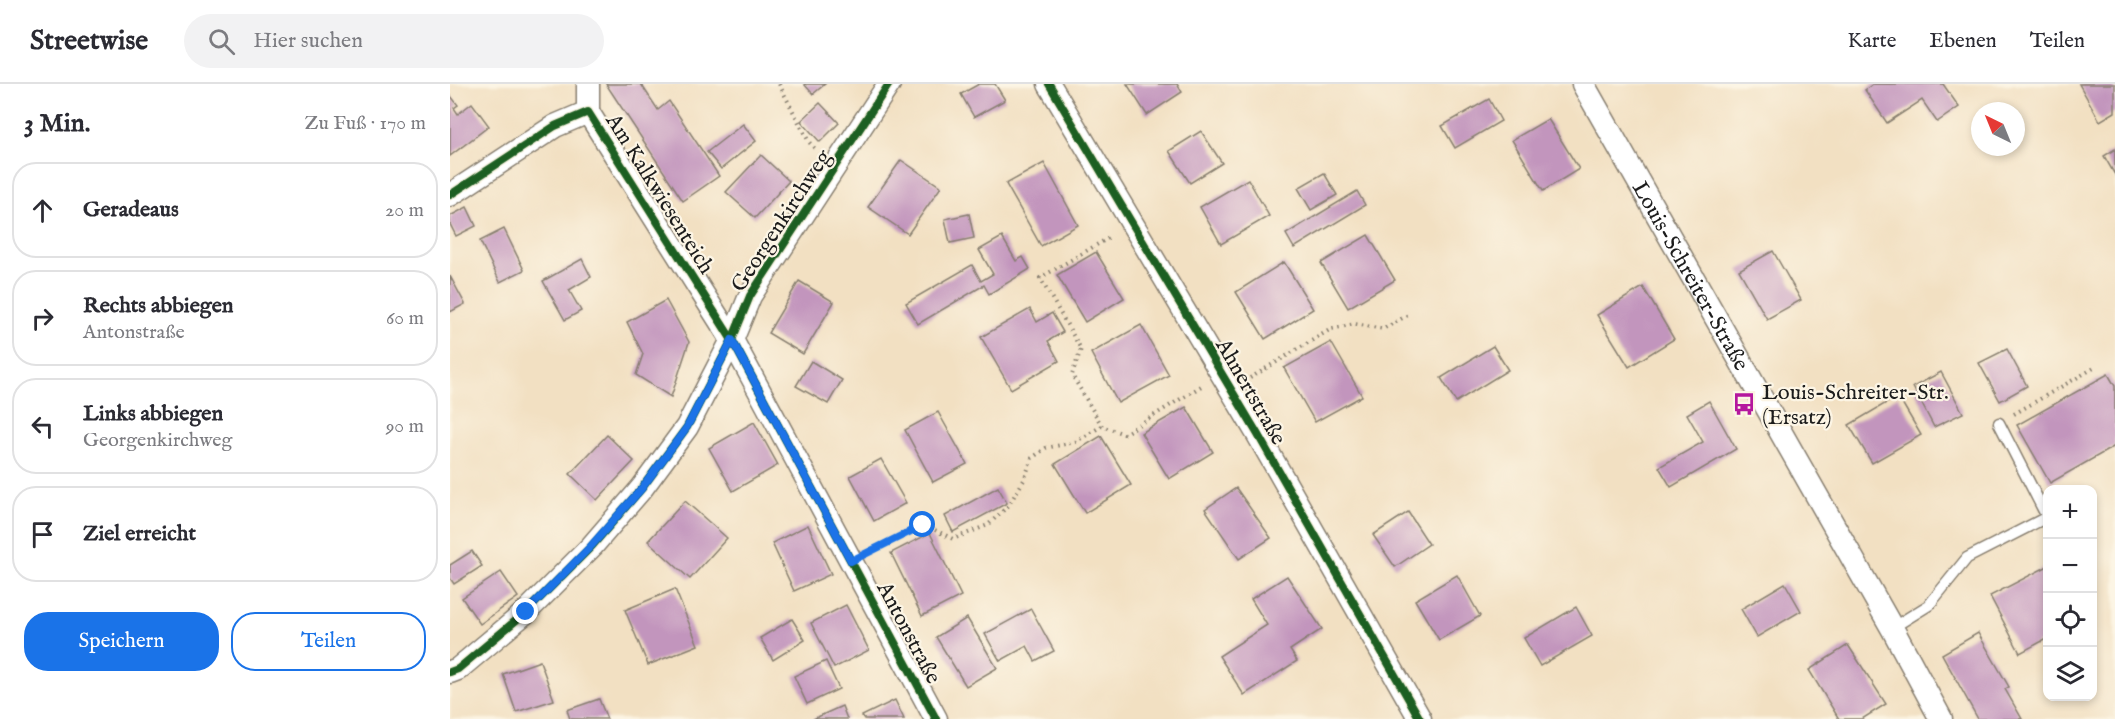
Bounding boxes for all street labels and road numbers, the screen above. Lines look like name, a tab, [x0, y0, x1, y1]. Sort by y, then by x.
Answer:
street label: Am Kalkwiesenteich	[598, 108, 720, 280]
street label: Georgenkirchweg	[725, 144, 839, 298]
street label: Louis-Schreiter-Straße	[1625, 177, 1755, 376]
street label: Ahnertstraße	[1208, 333, 1292, 450]
street label: Antonstraße	[869, 576, 947, 689]

